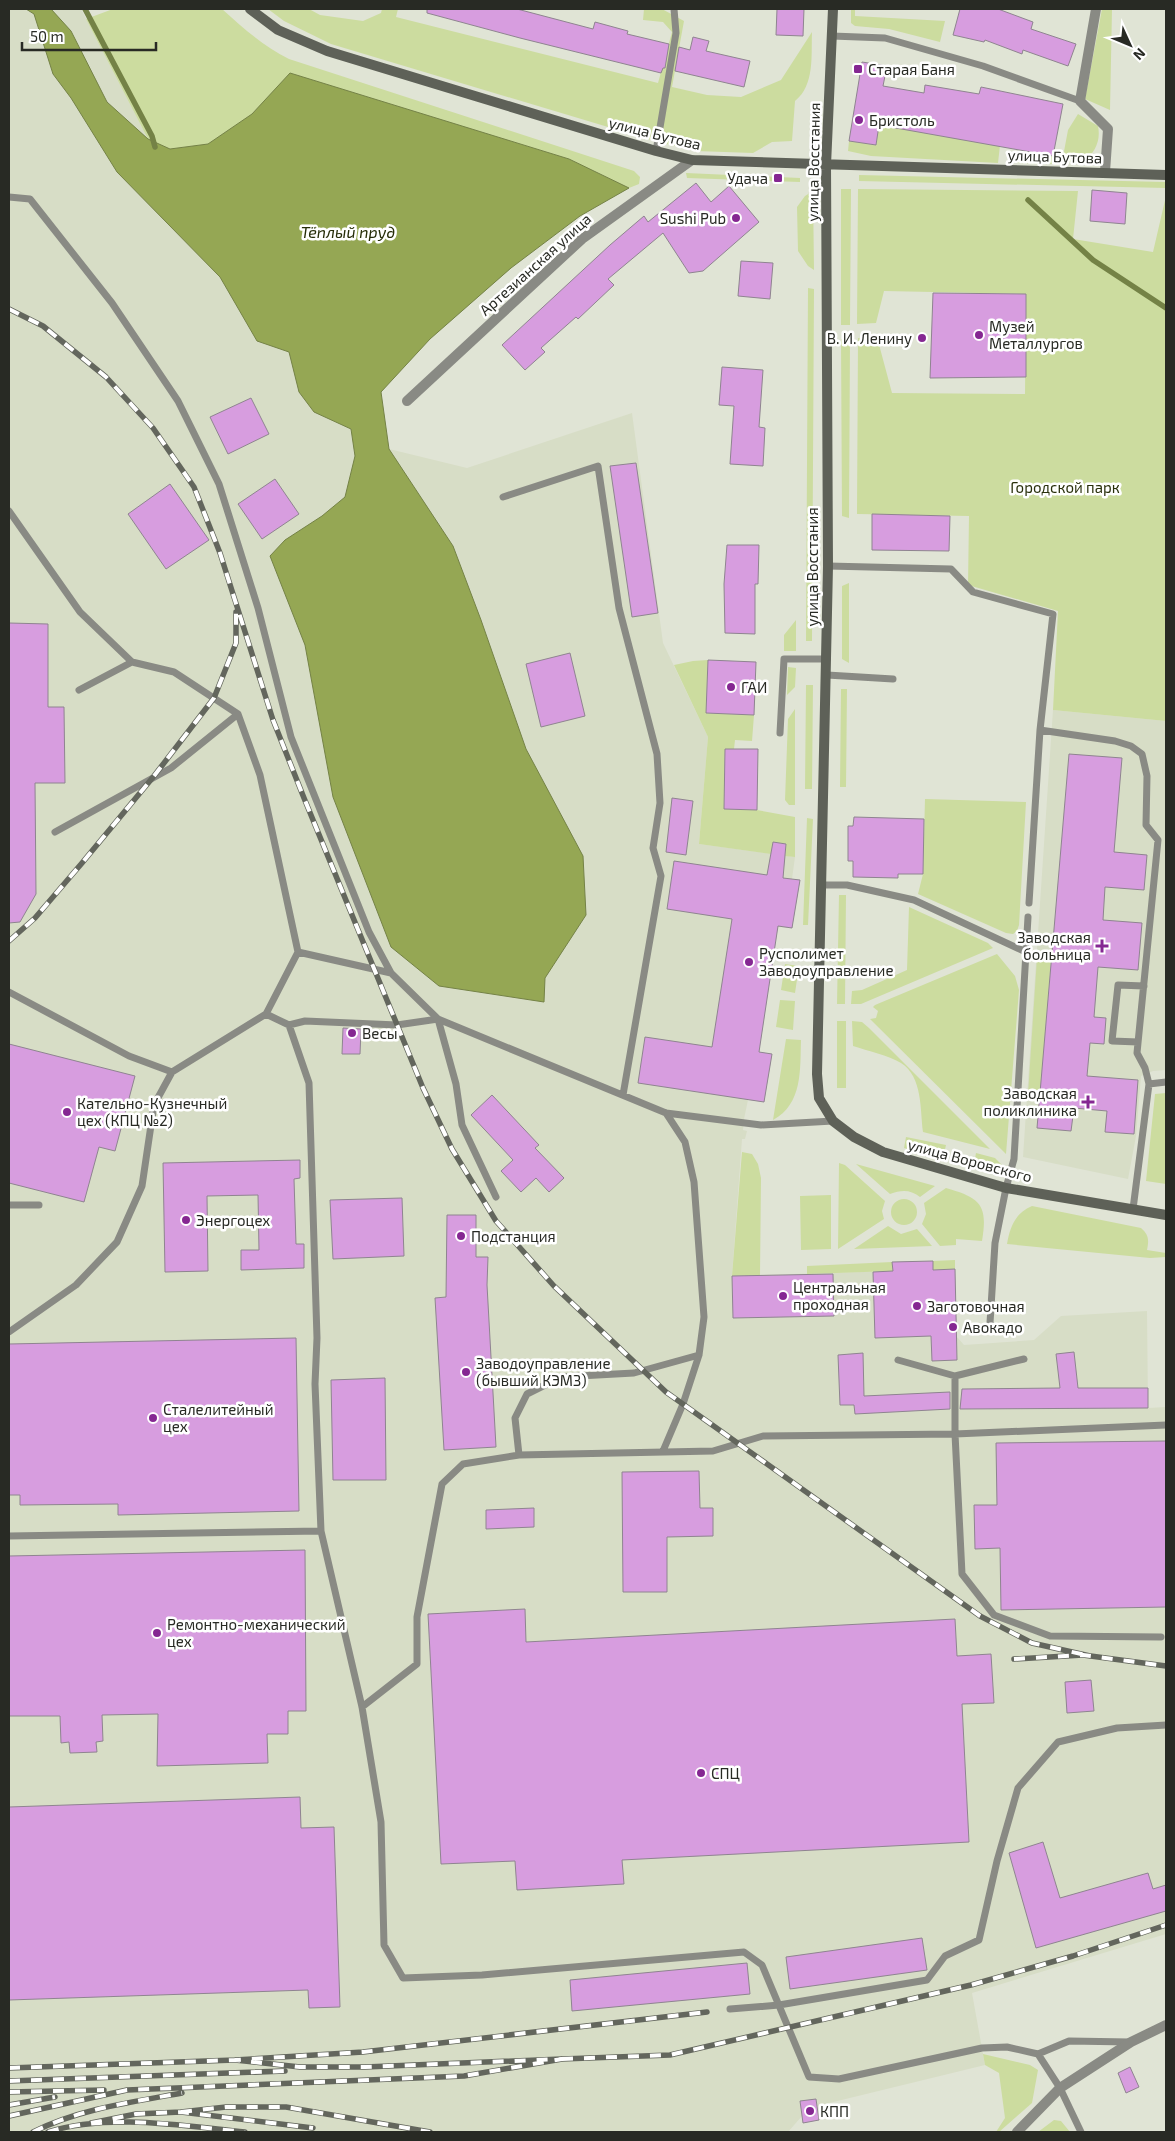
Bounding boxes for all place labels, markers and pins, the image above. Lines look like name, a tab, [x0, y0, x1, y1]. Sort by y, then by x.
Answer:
place label: Старая Баня	[868, 60, 955, 78]
marker: Старая Баня	[852, 63, 864, 75]
place label: Бристоль	[869, 111, 935, 129]
marker: Бристоль	[853, 114, 865, 126]
place label: Удача	[727, 169, 768, 187]
marker: Удача	[772, 172, 784, 184]
place label: Sushi Pub	[660, 209, 726, 227]
marker: Sushi Pub	[730, 212, 742, 224]
place label: Музей Металлургов	[989, 317, 1083, 353]
place label: В. И. Ленину	[827, 329, 912, 348]
marker: Музей Металлургов	[973, 329, 985, 341]
marker: В. И. Ленину	[916, 332, 928, 344]
place label: ГАИ	[741, 678, 767, 696]
marker: ГАИ	[725, 681, 737, 693]
place label: Заводская больница	[1017, 928, 1091, 963]
marker: Заводская больница	[1095, 939, 1109, 953]
place label: Русполимет Заводоуправление	[759, 944, 894, 980]
marker: Русполимет Заводоуправление	[743, 956, 755, 968]
place label: Весы	[362, 1024, 398, 1042]
marker: Весы	[346, 1027, 358, 1039]
place label: Заводская поликлиника	[984, 1084, 1077, 1119]
place label: Кательно-Кузнечный цех (КПЦ №2)	[77, 1094, 227, 1129]
marker: Заводская поликлиника	[1081, 1095, 1095, 1109]
marker: Кательно-Кузнечный цех (КПЦ №2)	[61, 1106, 73, 1118]
place label: Энергоцех	[196, 1211, 270, 1229]
marker: Энергоцех	[180, 1214, 192, 1226]
place label: Подстанция	[471, 1227, 556, 1245]
marker: Подстанция	[455, 1230, 467, 1242]
place label: Центральная проходная	[793, 1278, 886, 1313]
marker: Центральная проходная	[777, 1290, 789, 1302]
place label: Заготовочная	[927, 1297, 1025, 1315]
marker: Заготовочная	[911, 1300, 923, 1312]
place label: Авокадо	[963, 1318, 1023, 1336]
marker: Авокадо	[947, 1321, 959, 1333]
place label: Заводоуправление (бывший КЭМЗ)	[476, 1354, 611, 1389]
marker: Заводоуправление (бывший КЭМЗ)	[460, 1366, 472, 1378]
place label: Сталелитейный цех	[163, 1400, 273, 1435]
marker: Сталелитейный цех	[147, 1412, 159, 1424]
place label: Ремонтно-механический цех	[167, 1615, 346, 1650]
marker: Ремонтно-механический цех	[151, 1627, 163, 1639]
place label: СПЦ	[711, 1764, 740, 1782]
marker: СПЦ	[695, 1767, 707, 1779]
place label: КПП	[820, 2102, 849, 2120]
marker: КПП	[804, 2105, 816, 2117]

